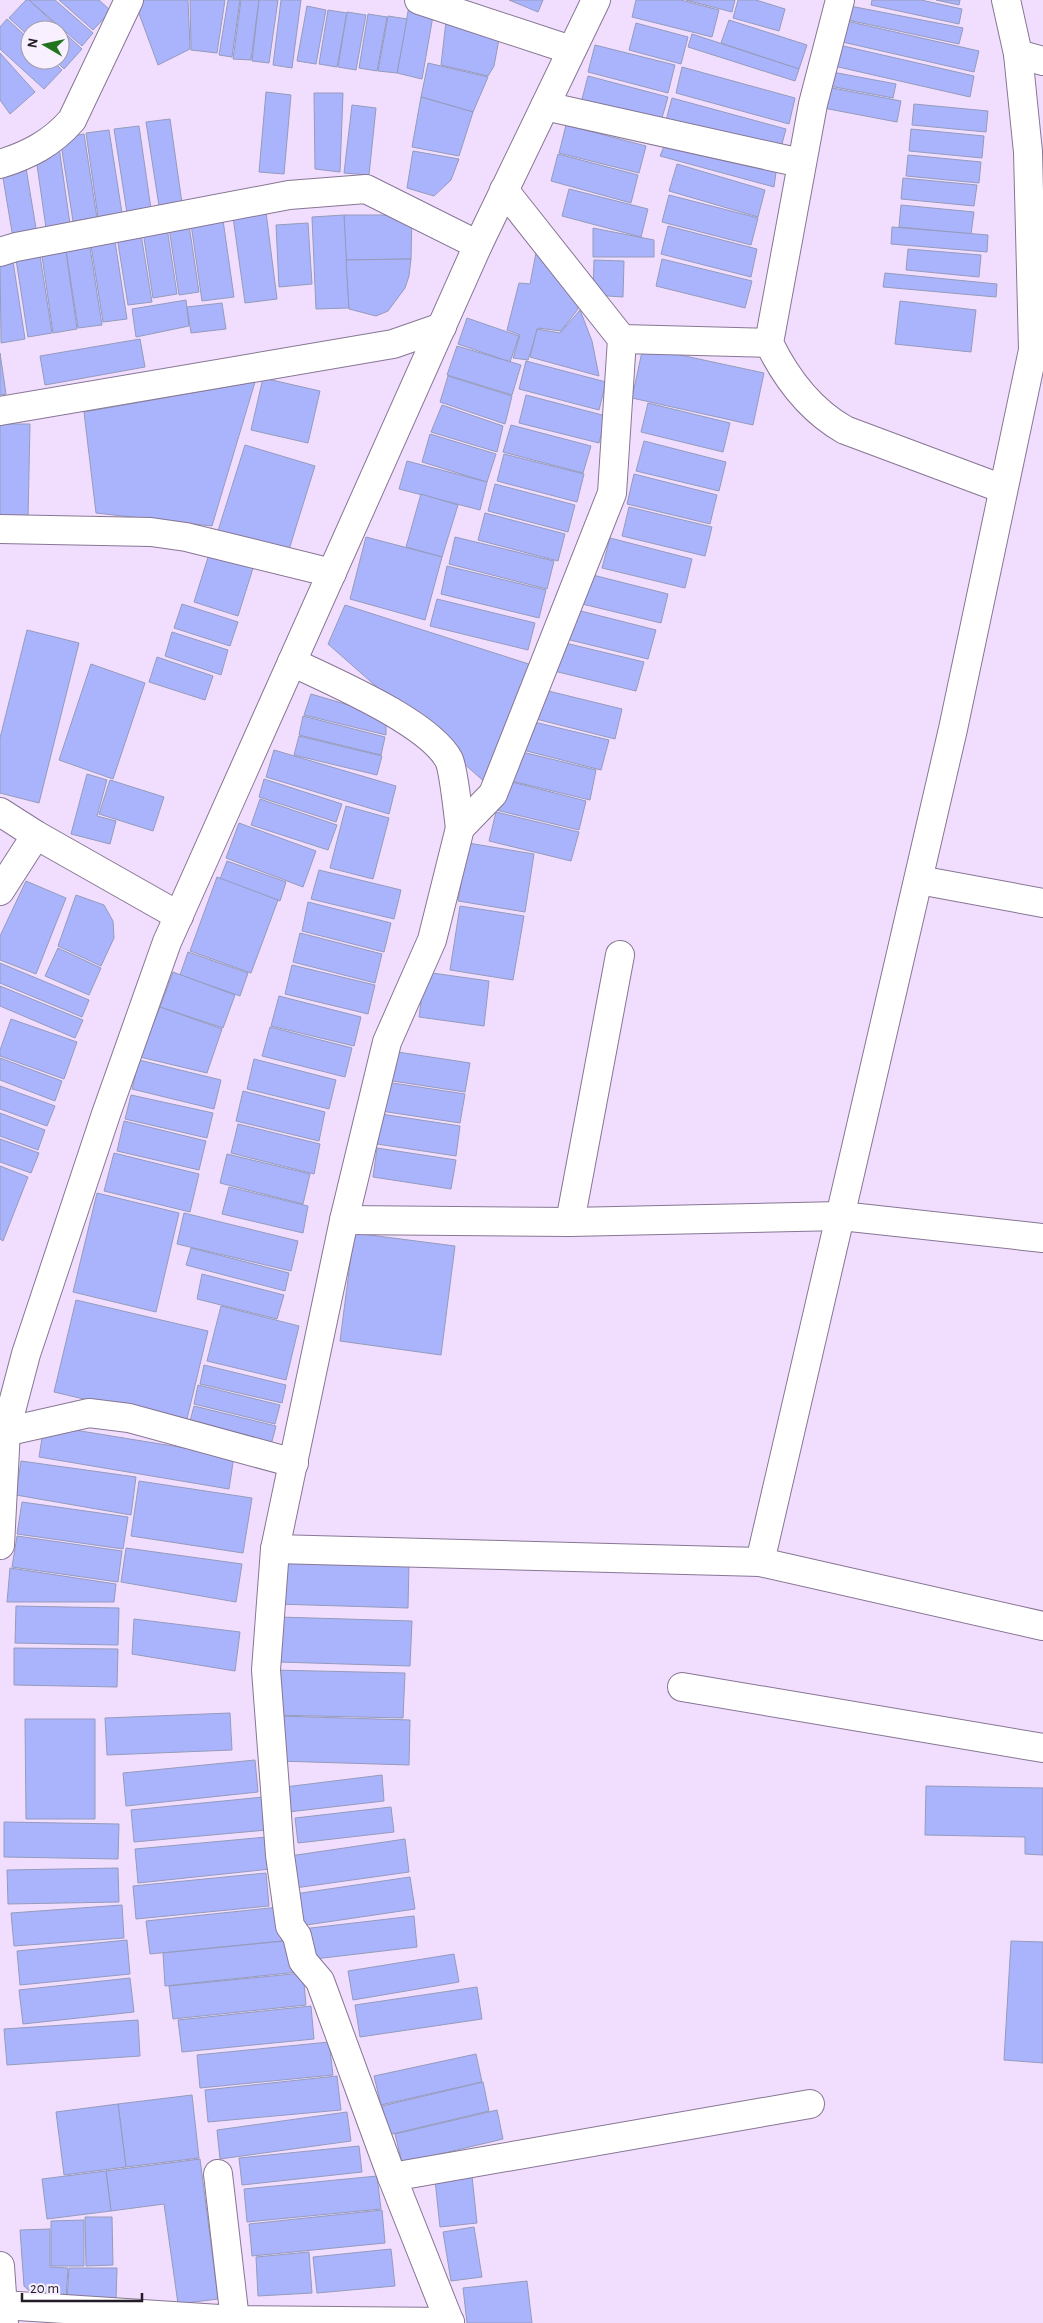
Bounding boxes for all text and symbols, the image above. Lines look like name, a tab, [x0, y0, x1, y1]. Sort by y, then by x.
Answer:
north arrow	[20, 20, 70, 70]
text: N	[25, 37, 41, 49]
scale bar	[22, 2270, 142, 2302]
text: 20 m	[30, 2281, 59, 2296]

